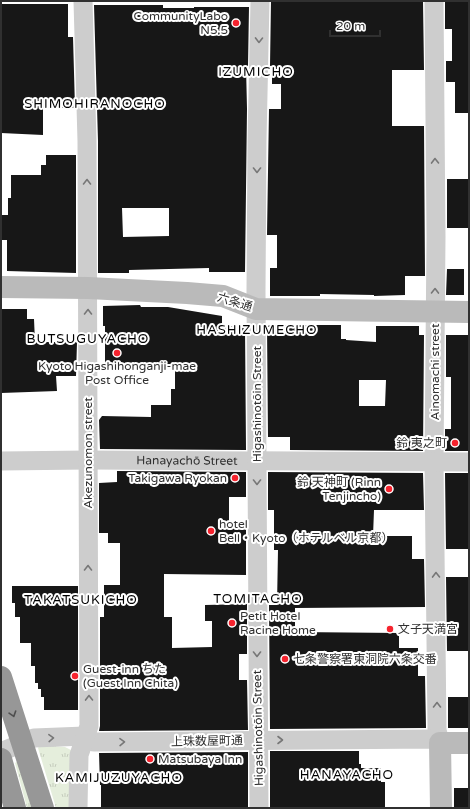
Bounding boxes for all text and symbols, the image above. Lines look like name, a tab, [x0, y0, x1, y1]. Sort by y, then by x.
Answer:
place label: CommunityLabo N5.5	[134, 9, 228, 37]
scale bar	[330, 12, 380, 38]
marker: CommunityLabo N5.5	[231, 18, 241, 28]
text: 20 m	[336, 19, 365, 33]
one-way arrow	[255, 37, 263, 43]
district label: IZUMICHO	[218, 64, 294, 80]
district label: SHIMOHIRANOCHO	[24, 96, 166, 112]
one-way arrow	[431, 158, 439, 164]
one-way arrow	[253, 167, 261, 173]
one-way arrow	[83, 179, 91, 185]
one-way arrow	[431, 288, 439, 294]
street label: 六条通	[216, 290, 254, 314]
one-way arrow	[84, 309, 92, 315]
district label: HASHIZUMECHO	[196, 322, 318, 338]
street label: Ainomachi street	[428, 323, 442, 420]
district label: BUTSUGUYACHO	[27, 331, 149, 347]
street label: Higashinotōin Street	[250, 345, 264, 462]
marker: Kyoto Higashihonganji-mae Post Office	[112, 348, 122, 358]
place label: Kyoto Higashihonganji-mae Post Office	[38, 359, 196, 387]
street label: Akezunomon street	[81, 397, 95, 509]
place label: 鈴 夷之町	[396, 436, 447, 450]
marker: 鈴 夷之町	[450, 438, 460, 448]
street label: Hanayachō Street	[136, 453, 238, 468]
place label: Takigawa Ryokan	[128, 471, 227, 485]
marker: Takigawa Ryokan	[230, 473, 240, 483]
place label: 鈴 天神町 (Rinn Tenjincho)	[297, 475, 381, 503]
one-way arrow	[253, 479, 261, 485]
marker: 鈴 天神町 (Rinn Tenjincho)	[384, 484, 394, 494]
place label: hotel Bell・Kyoto（ホテルベル京都）	[219, 517, 393, 545]
marker: hotel Bell・Kyoto（ホテルベル京都）	[206, 526, 216, 536]
one-way arrow	[84, 565, 92, 571]
one-way arrow	[432, 572, 440, 578]
district label: TOMITACHO	[213, 591, 303, 607]
district label: TAKATSUKICHO	[24, 592, 138, 608]
place label: Petit Hotel Racine Home	[240, 609, 316, 637]
marker: Petit Hotel Racine Home	[227, 618, 237, 628]
place label: 文子天満宮	[398, 622, 458, 636]
marker: 文子天満宮	[385, 624, 395, 634]
one-way arrow	[253, 651, 261, 657]
place label: 七条警察署東洞院六条交番	[293, 652, 437, 666]
marker: 七条警察署東洞院六条交番	[280, 654, 290, 664]
place label: Guest-inn ちた (Guest Inn Chita)	[83, 662, 178, 690]
street label: Higashinotōin Street	[250, 669, 266, 786]
marker: Guest-inn ちた (Guest Inn Chita)	[70, 671, 80, 681]
one-way arrow	[85, 695, 93, 701]
one-way arrow	[433, 702, 441, 708]
one-way arrow	[8, 710, 17, 717]
one-way arrow	[48, 733, 54, 742]
street label: 上珠数屋町通	[171, 733, 243, 749]
one-way arrow	[277, 736, 283, 744]
one-way arrow	[119, 738, 125, 746]
place label: Matsubaya Inn	[158, 752, 242, 766]
marker: Matsubaya Inn	[145, 754, 155, 764]
district label: HANAYACHO	[300, 767, 394, 783]
district label: KAMIJUZUYACHO	[55, 770, 183, 786]

